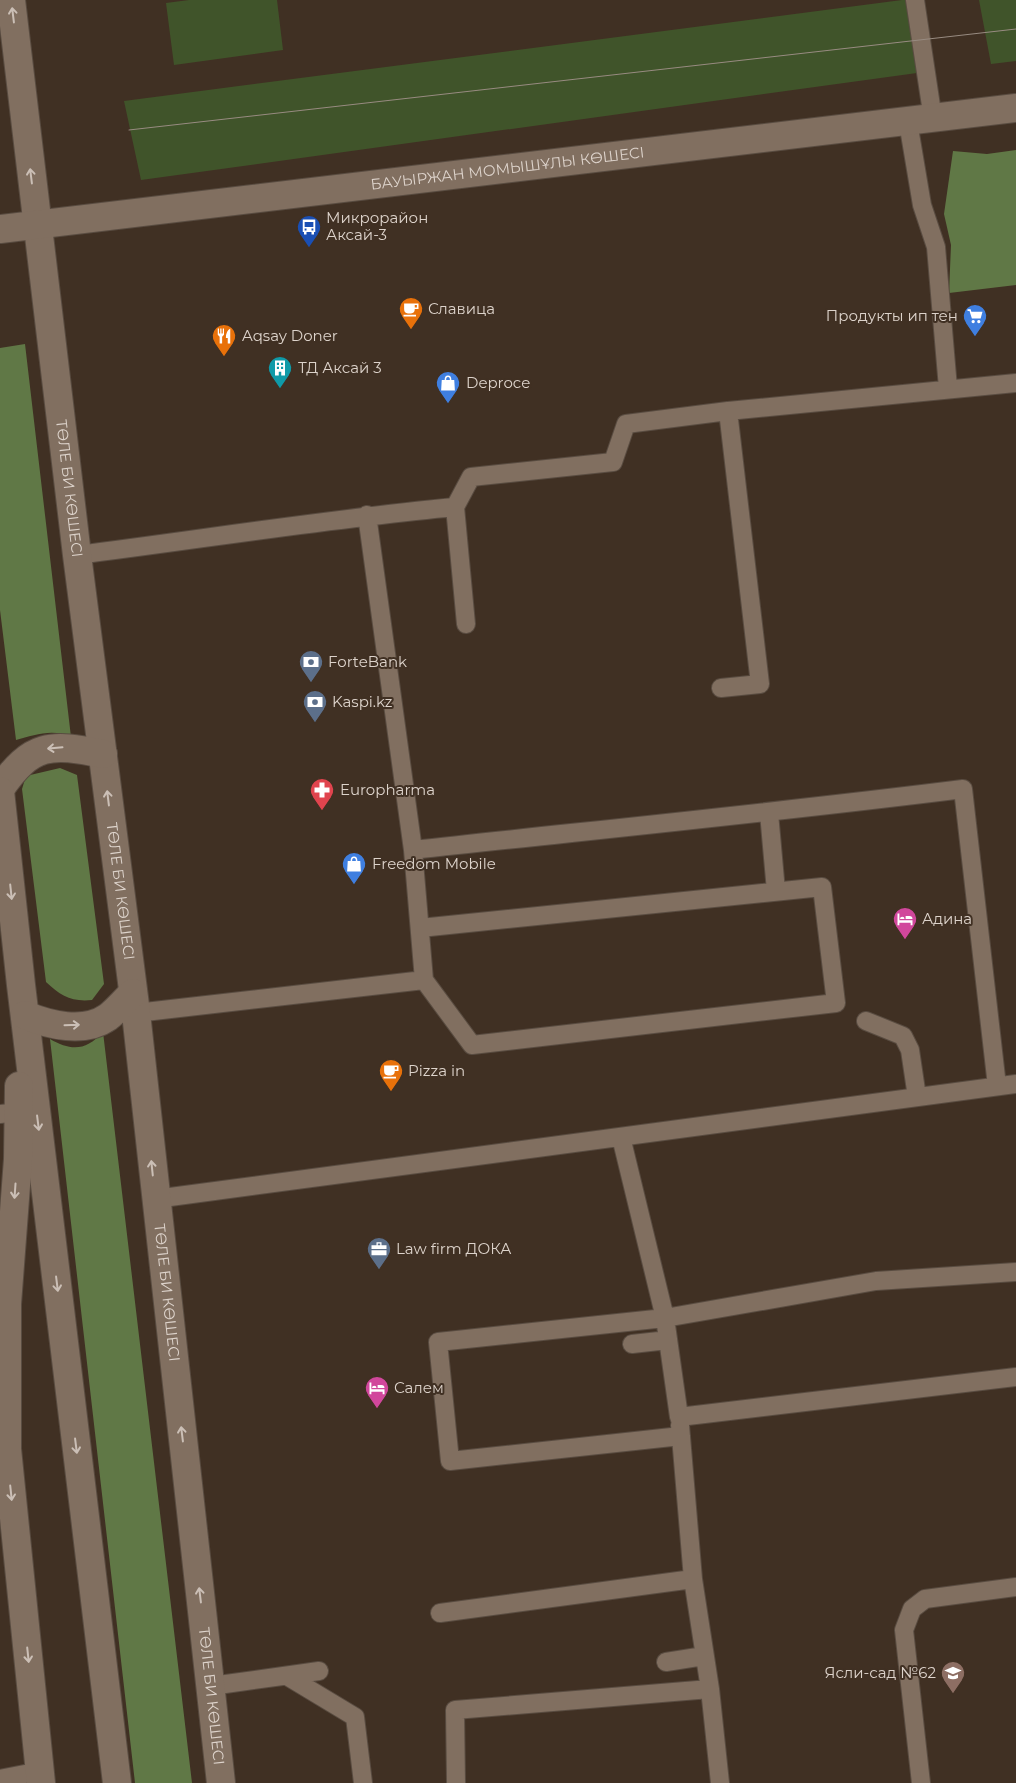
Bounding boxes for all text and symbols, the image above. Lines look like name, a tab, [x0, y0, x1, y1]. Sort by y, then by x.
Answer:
one-way arrow	[8, 7, 18, 23]
street label: БАУЫРЖАН МОМЫШҰЛЫ КӨШЕСІ	[369, 142, 645, 194]
one-way arrow	[26, 169, 36, 185]
place label: Микрорайон Аксай-3	[326, 208, 428, 244]
bus stop icon: Микрорайон Аксай-3	[296, 214, 322, 248]
cafe icon: Славица	[398, 296, 424, 330]
place label: Славица	[428, 299, 495, 318]
supermarket icon: Продукты ип тен	[962, 303, 988, 337]
place label: Продукты ип тен	[826, 306, 958, 325]
restaurant icon: Aqsay Doner	[211, 323, 237, 357]
place label: Aqsay Doner	[242, 326, 338, 345]
building icon: ТД Аксай 3	[267, 355, 293, 389]
place label: ТД Аксай 3	[298, 358, 382, 377]
shop icon: Deproce	[435, 370, 461, 404]
place label: Deproce	[466, 373, 530, 392]
street label: ТӨЛЕ БИ КӨШЕСІ	[52, 419, 87, 558]
bank icon: ForteBank	[298, 649, 324, 683]
place label: ForteBank	[328, 652, 407, 671]
bank icon: Kaspi.kz	[302, 689, 328, 723]
place label: Kaspi.kz	[332, 692, 393, 711]
one-way arrow	[47, 743, 63, 753]
pharmacy icon: Europharma	[309, 777, 335, 811]
place label: Europharma	[340, 780, 435, 799]
one-way arrow	[103, 791, 113, 807]
street label: ТӨЛЕ БИ КӨШЕСІ	[103, 821, 139, 961]
shop icon: Freedom Mobile	[341, 851, 367, 885]
place label: Freedom Mobile	[372, 854, 496, 873]
one-way arrow	[6, 884, 16, 900]
hotel icon: Адина	[892, 906, 918, 940]
place label: Адина	[922, 909, 972, 928]
one-way arrow	[63, 1020, 79, 1030]
cafe icon: Pizza in	[378, 1058, 404, 1092]
place label: Pizza in	[408, 1061, 465, 1080]
one-way arrow	[33, 1115, 43, 1131]
one-way arrow	[147, 1160, 157, 1176]
one-way arrow	[10, 1183, 20, 1199]
street label: ТӨЛЕ БИ КӨШЕСІ	[150, 1223, 184, 1362]
office icon: Law firm ДОКА	[366, 1236, 392, 1270]
place label: Law firm ДОКА	[396, 1239, 511, 1258]
one-way arrow	[52, 1276, 62, 1292]
hotel icon: Салем	[364, 1375, 390, 1409]
place label: Салем	[394, 1378, 444, 1397]
one-way arrow	[177, 1426, 187, 1442]
one-way arrow	[71, 1437, 81, 1453]
one-way arrow	[6, 1485, 16, 1501]
one-way arrow	[195, 1588, 205, 1604]
street label: ТӨЛЕ БИ КӨШЕСІ	[195, 1626, 229, 1766]
one-way arrow	[23, 1646, 33, 1662]
school or university icon: Ясли-сад №62	[940, 1660, 966, 1694]
place label: Ясли-сад №62	[825, 1663, 936, 1682]

